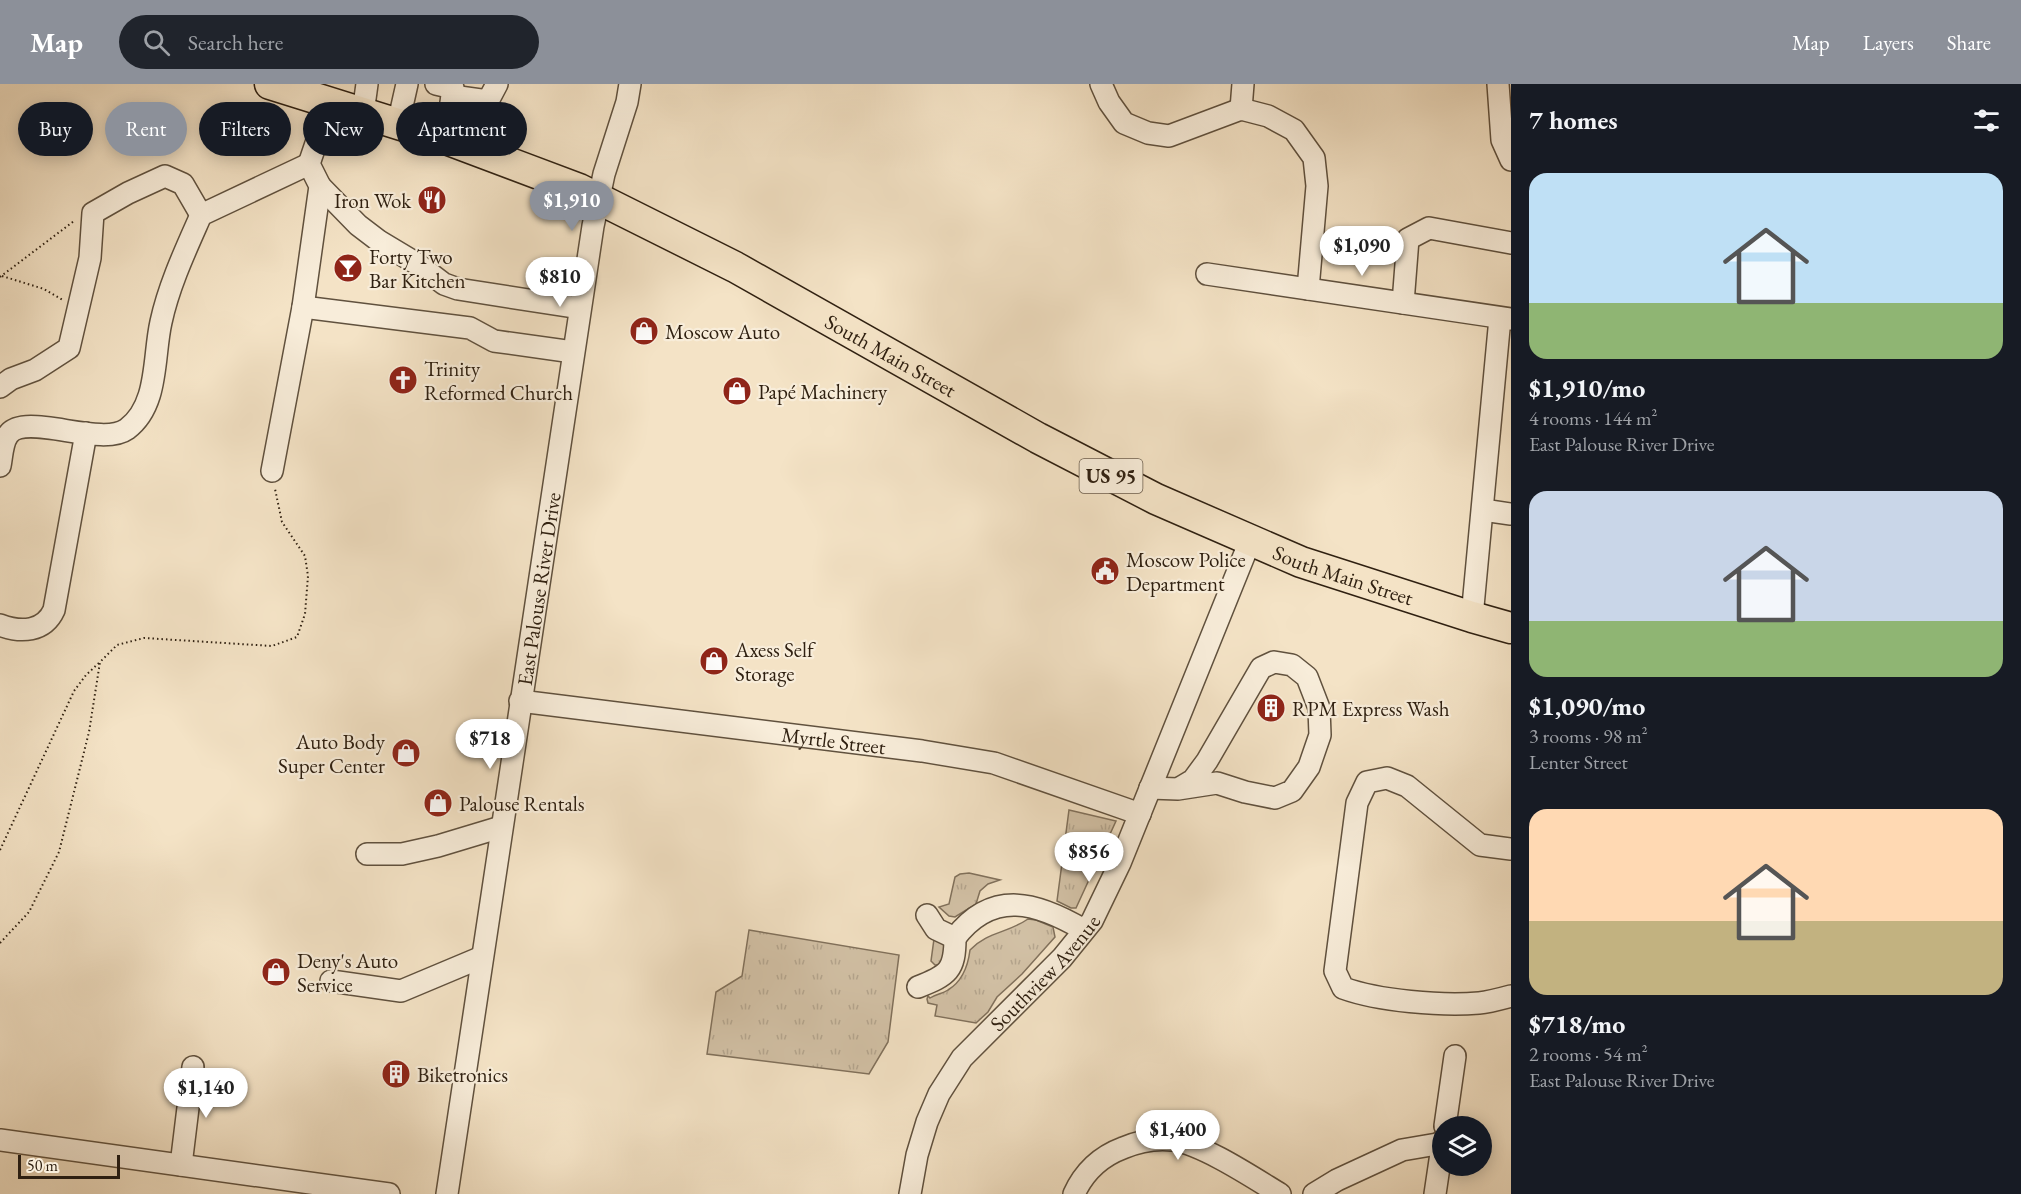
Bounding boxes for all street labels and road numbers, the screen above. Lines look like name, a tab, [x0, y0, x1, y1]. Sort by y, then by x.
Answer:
street label: South Main Street	[821, 307, 962, 403]
road number: US 95	[1080, 459, 1142, 493]
street label: East Palouse River Drive	[510, 490, 566, 687]
street label: South Main Street	[1269, 538, 1417, 611]
street label: Myrtle Street	[780, 720, 888, 760]
street label: Southview Avenue	[983, 911, 1106, 1037]

